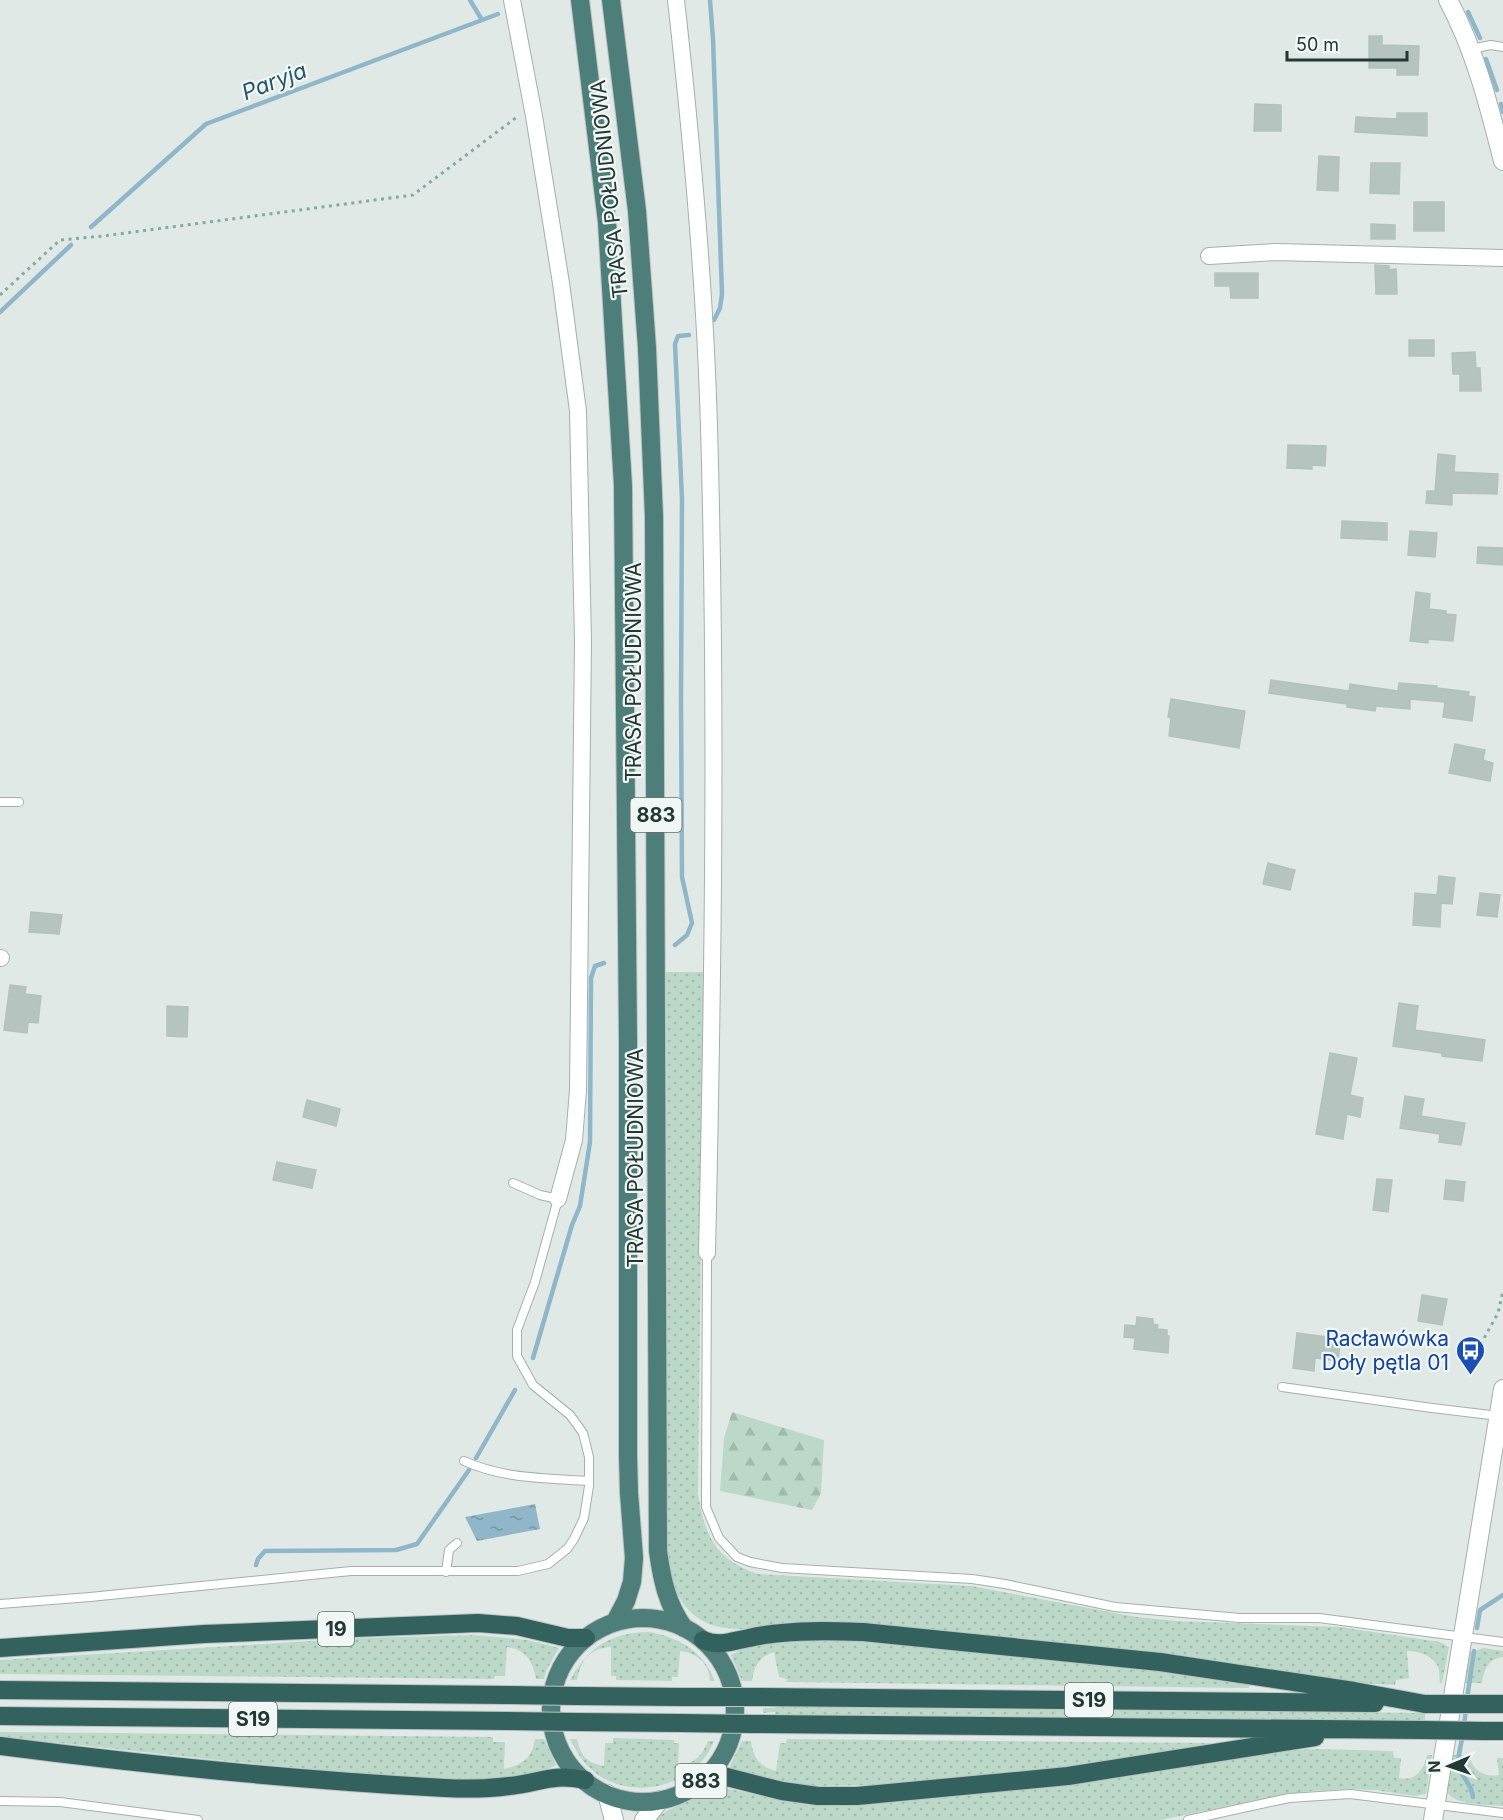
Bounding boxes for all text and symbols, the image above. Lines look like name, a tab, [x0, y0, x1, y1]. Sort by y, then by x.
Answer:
scale bar	[1287, 24, 1407, 62]
text: 50 m	[1296, 34, 1339, 55]
water label: Paryja	[238, 57, 310, 105]
street label: TRASA POŁUDNIOWA	[585, 78, 633, 300]
street label: TRASA POŁUDNIOWA	[621, 562, 646, 782]
road number: 883	[630, 798, 682, 832]
street label: TRASA POŁUDNIOWA	[623, 1048, 648, 1268]
place label: Racławówka Doły pętla 01	[1322, 1326, 1449, 1375]
bus stop icon: Racławówka Doły pętla 01	[1454, 1334, 1486, 1376]
road number: 19	[318, 1612, 354, 1646]
road number: S19	[1065, 1683, 1113, 1717]
road number: S19	[229, 1702, 277, 1736]
north arrow	[1419, 1736, 1479, 1796]
text: N	[1424, 1760, 1444, 1773]
road number: 883	[676, 1764, 726, 1798]

